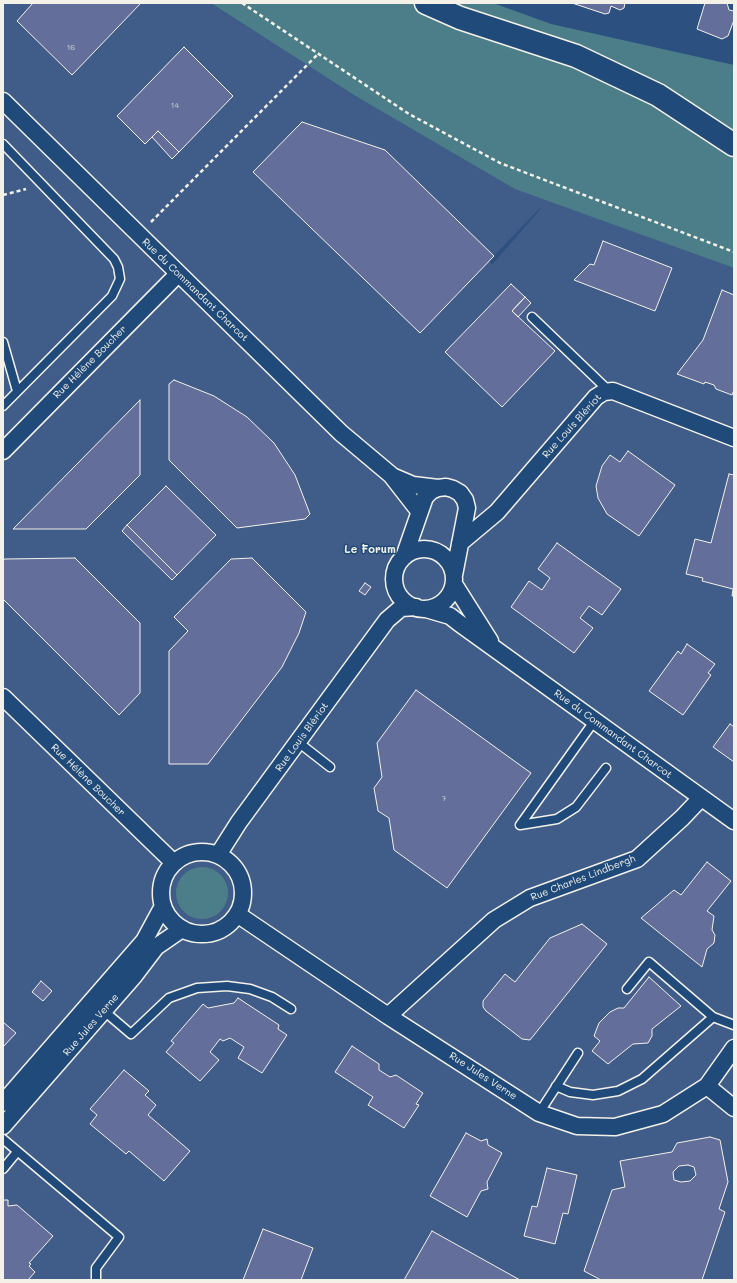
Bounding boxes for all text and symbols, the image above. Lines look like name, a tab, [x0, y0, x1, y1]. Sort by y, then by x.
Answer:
house number: 16	[67, 43, 75, 53]
house number: 14	[171, 101, 179, 111]
street label: Rue du Commandant Charcot	[139, 236, 251, 344]
street label: Rue Hélène Boucher	[51, 323, 129, 401]
street label: Rue Louis Blériot	[540, 391, 604, 461]
district label: Le Forum	[344, 543, 396, 557]
street label: Rue du Commandant Charcot	[552, 687, 674, 781]
street label: Rue Louis Blériot	[273, 700, 331, 774]
street label: Rue Hélène Boucher	[48, 741, 128, 819]
house number: 7	[442, 794, 446, 804]
street label: Rue Charles Lindbergh	[529, 852, 637, 904]
street label: Rue Jules Verne	[61, 991, 121, 1059]
street label: Rue Jules Verne	[447, 1050, 519, 1102]

